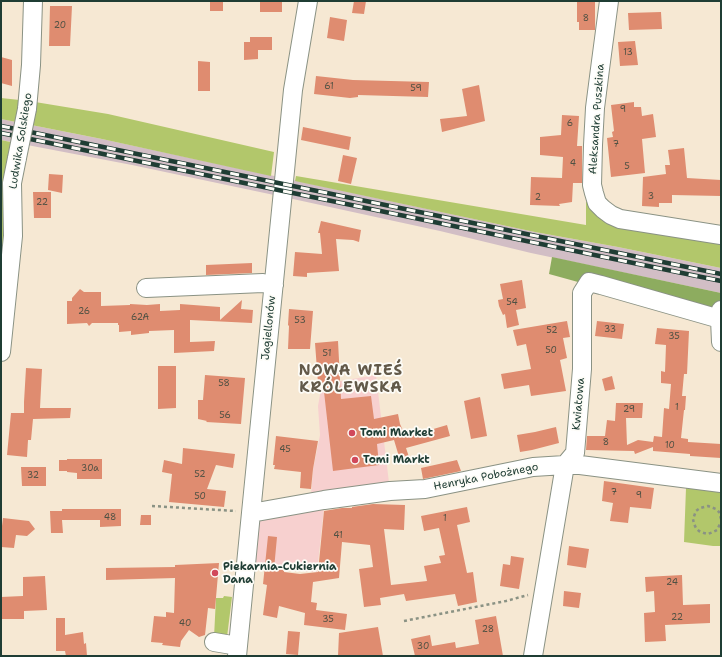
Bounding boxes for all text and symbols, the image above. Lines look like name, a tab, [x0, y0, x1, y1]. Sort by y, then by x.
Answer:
house number: 8	[583, 14, 589, 24]
house number: 20	[54, 21, 66, 31]
house number: 13	[623, 48, 633, 58]
street label: Aleksandra Puszkina	[587, 63, 607, 175]
house number: 61	[324, 82, 334, 92]
house number: 59	[410, 84, 422, 94]
street label: Ludwika Solskiego	[7, 92, 35, 190]
house number: 9	[620, 105, 626, 115]
house number: 6	[567, 119, 573, 129]
house number: 7	[613, 140, 619, 150]
house number: 4	[570, 159, 576, 169]
house number: 5	[624, 162, 630, 172]
house number: 3	[648, 192, 654, 202]
house number: 2	[535, 193, 541, 203]
house number: 22	[36, 198, 48, 208]
street label: Jagiellonów	[259, 295, 279, 361]
house number: 54	[506, 298, 518, 308]
house number: 26	[78, 307, 90, 317]
house number: 62A	[131, 313, 149, 323]
house number: 53	[294, 316, 306, 326]
house number: 33	[604, 325, 616, 335]
house number: 52	[546, 326, 558, 336]
house number: 35	[668, 332, 680, 342]
house number: 50	[545, 346, 557, 356]
house number: 51	[323, 349, 331, 359]
district label: NOWA WIEŚ KRÓLEWSKA	[299, 362, 403, 397]
street label: Kwiatowa	[570, 377, 588, 431]
house number: 58	[218, 379, 230, 389]
house number: 1	[675, 403, 679, 413]
house number: 29	[623, 405, 635, 415]
house number: 56	[219, 411, 231, 421]
place label: Tomi Market	[360, 426, 433, 440]
marker: Tomi Market	[347, 428, 357, 438]
house number: 8	[603, 438, 609, 448]
house number: 10	[665, 441, 675, 451]
house number: 45	[279, 445, 291, 455]
place label: Tomi Markt	[363, 453, 430, 467]
marker: Tomi Markt	[350, 455, 360, 465]
street label: Henryka Pobożnego	[433, 460, 539, 494]
house number: 30a	[81, 464, 99, 474]
house number: 52	[194, 470, 206, 480]
house number: 32	[27, 471, 39, 481]
house number: 7	[611, 488, 617, 498]
house number: 9	[636, 491, 642, 501]
house number: 50	[194, 492, 206, 502]
house number: 48	[104, 513, 116, 523]
house number: 1	[443, 514, 447, 524]
house number: 41	[333, 531, 343, 541]
place label: Piekarnia-Cukiernia Dana	[223, 560, 337, 586]
marker: Piekarnia-Cukiernia Dana	[210, 568, 220, 578]
house number: 24	[666, 578, 678, 588]
house number: 22	[671, 613, 683, 623]
house number: 35	[322, 615, 334, 625]
house number: 40	[179, 619, 191, 629]
house number: 28	[482, 625, 494, 635]
house number: 30	[417, 642, 429, 652]

